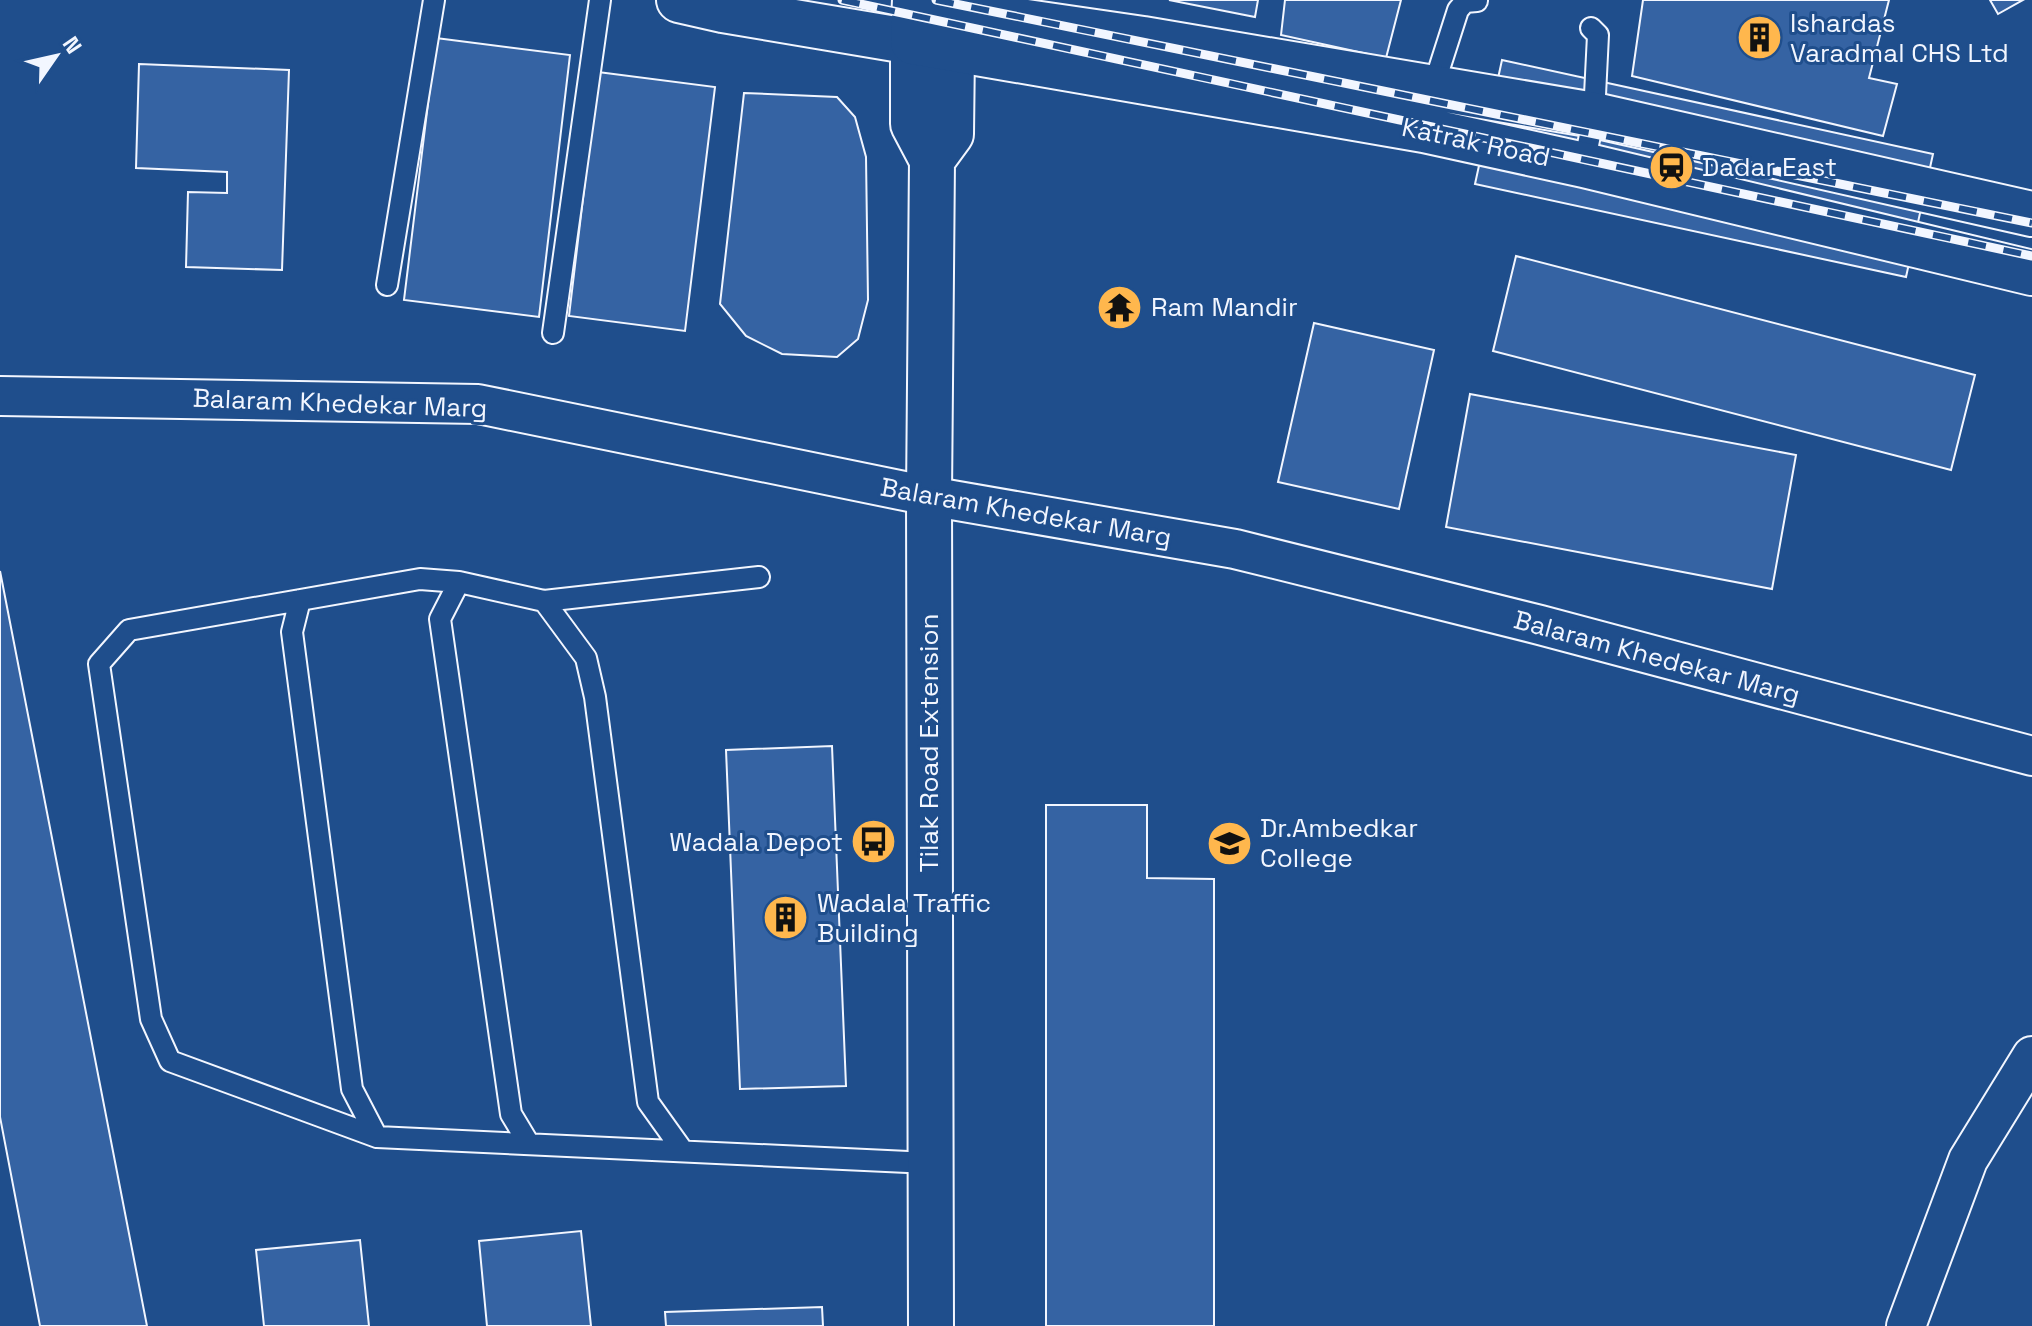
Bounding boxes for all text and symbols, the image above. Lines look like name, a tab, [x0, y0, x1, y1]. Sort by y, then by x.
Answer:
place label: Ishardas Varadmal CHS Ltd	[1790, 6, 2009, 70]
building icon: Ishardas Varadmal CHS Ltd	[1735, 14, 1783, 62]
north arrow	[16, 16, 96, 96]
text: N	[57, 31, 88, 59]
street label: Katrak Road	[1399, 110, 1553, 174]
station icon: Dadar East	[1647, 143, 1695, 191]
place label: Dadar East	[1702, 150, 1837, 184]
temple icon: Ram Mandir	[1096, 283, 1144, 331]
place label: Ram Mandir	[1151, 290, 1298, 324]
street label: Balaram Khedekar Marg	[192, 381, 488, 425]
street label: Balaram Khedekar Marg	[878, 470, 1174, 554]
street label: Balaram Khedekar Marg	[1510, 602, 1804, 712]
street label: Tilak Road Extension	[912, 614, 946, 872]
place label: Dr.Ambedkar College	[1260, 811, 1418, 875]
bus stop icon: Wadala Depot	[850, 818, 898, 866]
school or university icon: Dr.Ambedkar College	[1205, 819, 1253, 867]
place label: Wadala Depot	[669, 825, 843, 859]
place label: Wadala Traffic Building	[817, 886, 991, 950]
building icon: Wadala Traffic Building	[762, 894, 810, 942]

